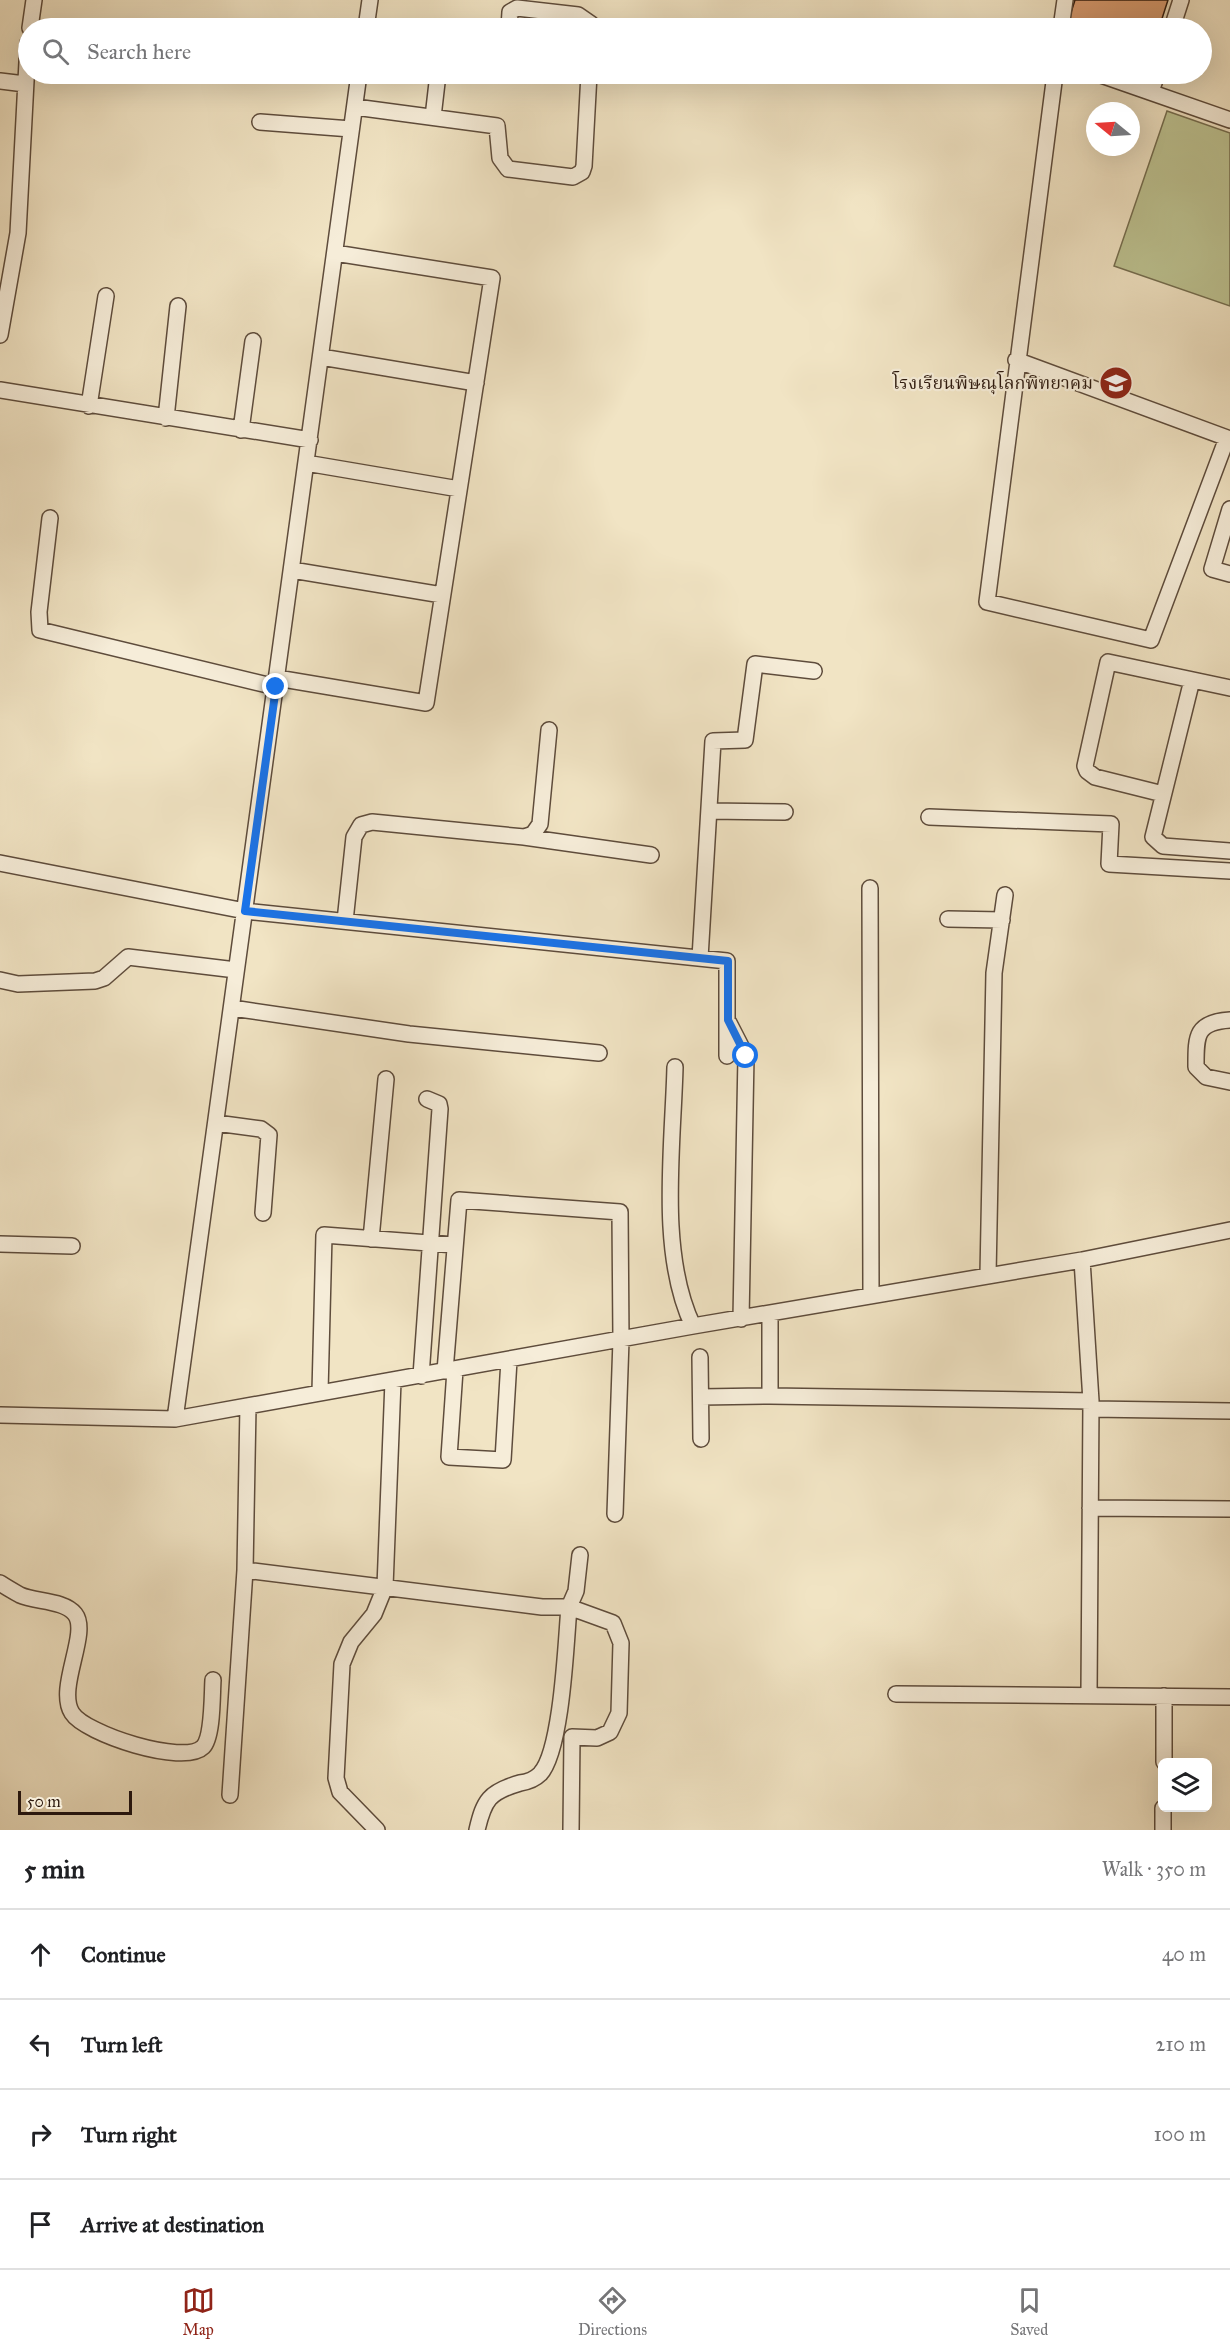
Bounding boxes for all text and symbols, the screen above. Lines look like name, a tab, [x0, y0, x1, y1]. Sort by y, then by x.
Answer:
search box	[18, 18, 1212, 84]
icon: search	[39, 35, 72, 68]
text: Search here	[87, 38, 191, 65]
north arrow	[1086, 102, 1140, 156]
school or university icon: โรงเรียนพิษณุโลกพิทยาคม	[1098, 365, 1134, 401]
place label: โรงเรียนพิษณุโลกพิทยาคม	[892, 370, 1093, 395]
route end	[262, 673, 288, 699]
route start	[732, 1042, 758, 1068]
map controls	[1158, 1758, 1212, 1812]
button: layers	[1158, 1758, 1212, 1812]
scale bar	[18, 1788, 132, 1816]
text: 50 m	[27, 1792, 61, 1811]
text: 5 min	[24, 1853, 85, 1885]
text: Walk · 350 m	[1102, 1857, 1206, 1881]
icon: ahead	[24, 1938, 57, 1971]
text: Continue	[81, 1941, 166, 1968]
text: 40 m	[1162, 1942, 1206, 1966]
icon: left	[24, 2028, 57, 2061]
text: Turn left	[81, 2031, 163, 2058]
text: 210 m	[1156, 2032, 1206, 2056]
icon: right	[24, 2118, 57, 2151]
text: Turn right	[81, 2121, 177, 2148]
text: 100 m	[1154, 2122, 1206, 2146]
icon: arrive	[24, 2208, 57, 2241]
text: Arrive at destination	[81, 2211, 264, 2238]
tab: Map	[182, 2284, 215, 2339]
tab: Directions	[578, 2284, 647, 2339]
tab: Saved	[1010, 2284, 1048, 2339]

